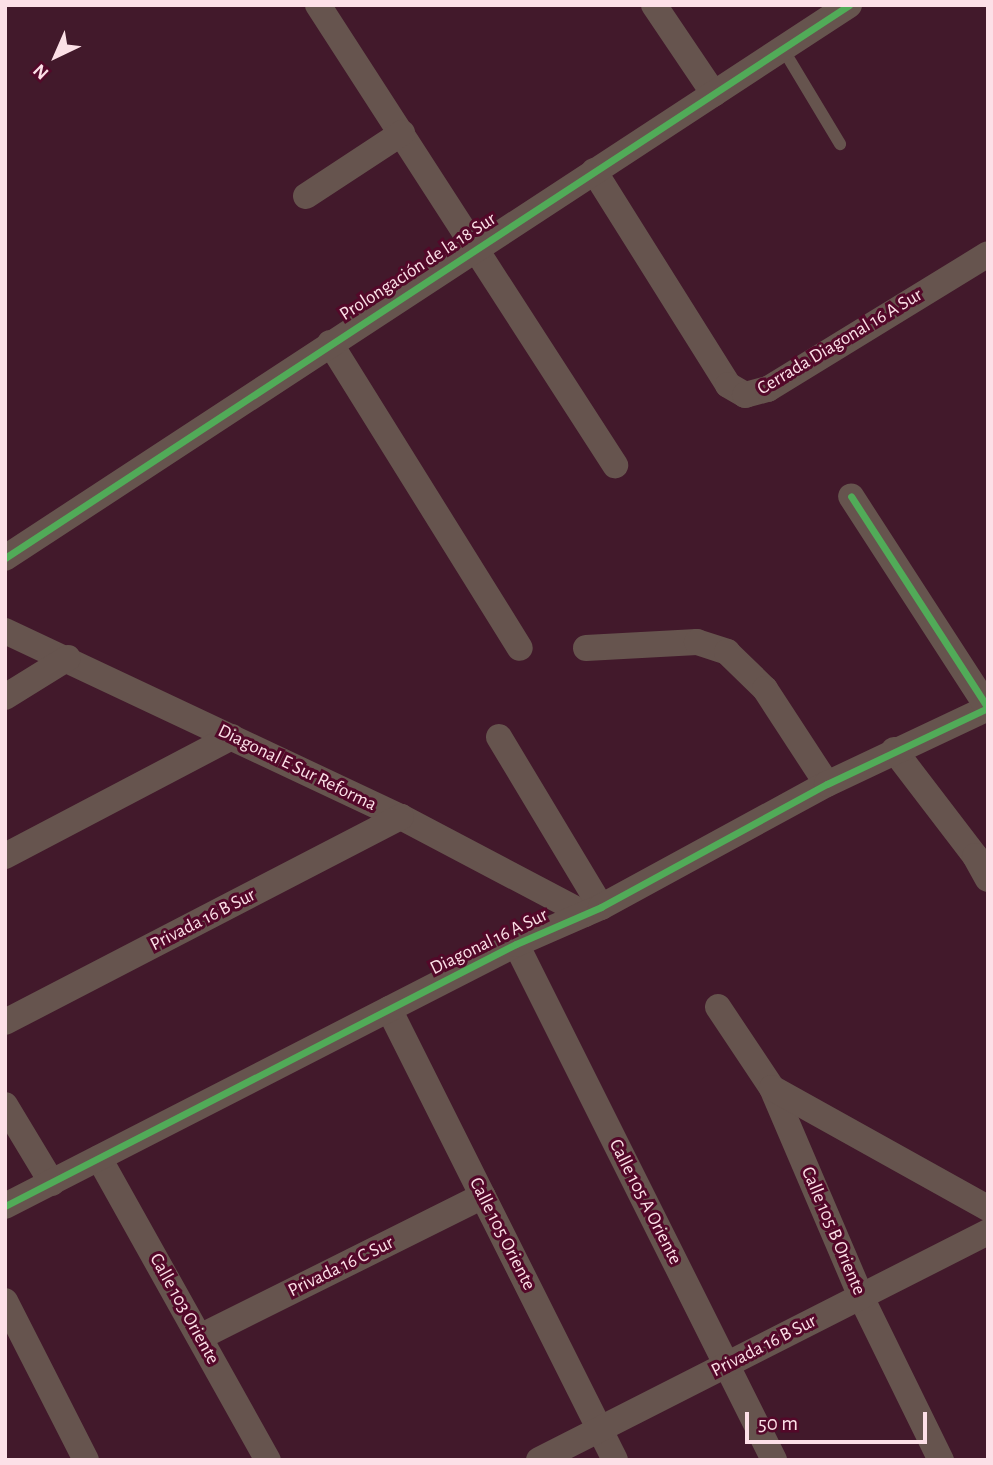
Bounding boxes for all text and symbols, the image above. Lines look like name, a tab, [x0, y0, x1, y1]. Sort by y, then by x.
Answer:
north arrow	[21, 21, 91, 91]
text: N	[30, 60, 52, 83]
street label: Prolongación de la 18 Sur	[335, 208, 501, 326]
street label: Cerrada Diagonal 16 A Sur	[753, 284, 927, 400]
street label: Diagonal E Sur Reforma	[214, 720, 380, 816]
street label: Privada 16 B Sur	[147, 884, 259, 956]
street label: Diagonal 16 A Sur	[427, 904, 551, 980]
street label: Calle 105 A Oriente	[604, 1136, 686, 1268]
street label: Calle 105 B Oriente	[796, 1164, 870, 1298]
street label: Calle 105 Oriente	[464, 1174, 540, 1294]
street label: Privada 16 C Sur	[284, 1232, 398, 1302]
street label: Calle 103 Oriente	[144, 1250, 224, 1368]
street label: Privada 16 B Sur	[708, 1310, 820, 1382]
scale bar	[748, 1398, 930, 1442]
text: 50 m	[758, 1413, 798, 1434]

